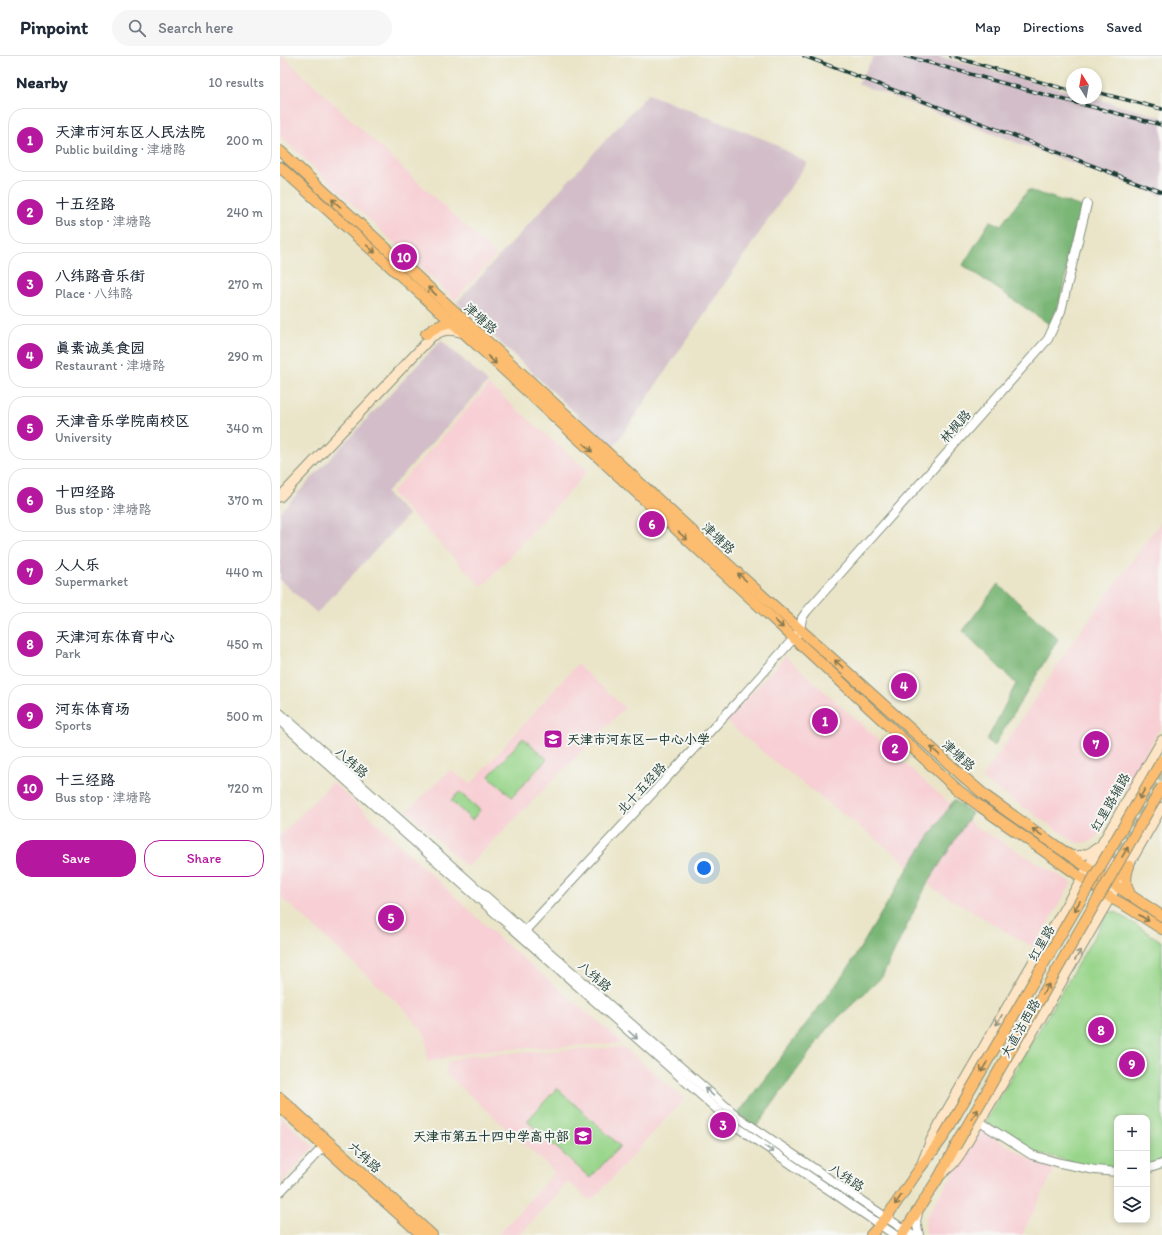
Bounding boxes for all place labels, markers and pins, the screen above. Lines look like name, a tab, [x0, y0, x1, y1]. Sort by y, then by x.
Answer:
pin: 10	[391, 242, 417, 272]
pin: 6	[639, 509, 665, 539]
pin: 4	[891, 671, 917, 701]
pin: 1	[812, 706, 838, 736]
school or university icon: 天津市河东区一中心小学	[542, 728, 564, 750]
pin: 7	[1083, 729, 1109, 759]
place label: 天津市河东区一中心小学	[567, 732, 710, 747]
pin: 2	[882, 733, 908, 763]
pin: 5	[378, 903, 404, 933]
pin: 8	[1088, 1015, 1114, 1045]
pin: 9	[1119, 1049, 1145, 1079]
pin: 3	[710, 1110, 736, 1140]
school or university icon: 天津市第五十四中学高中部	[572, 1125, 594, 1147]
place label: 天津市第五十四中学高中部	[413, 1129, 569, 1144]

